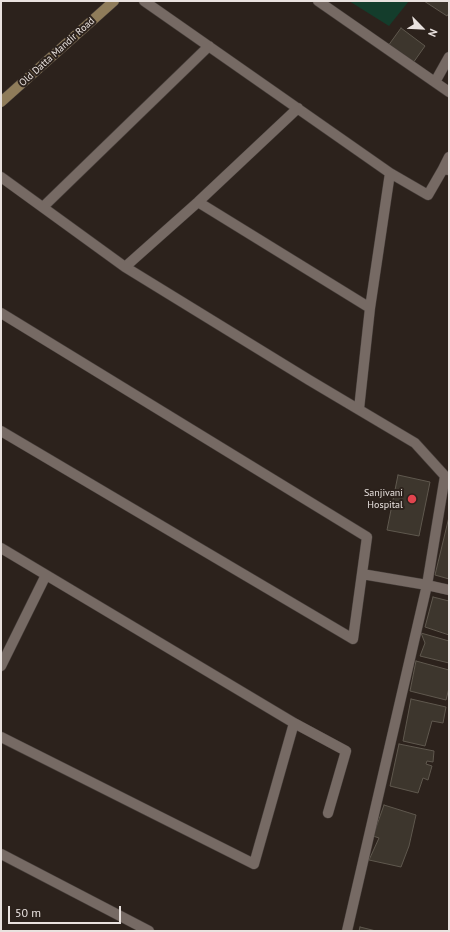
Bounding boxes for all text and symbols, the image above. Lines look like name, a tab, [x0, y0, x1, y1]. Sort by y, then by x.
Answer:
north arrow	[402, 8, 442, 48]
street label: Old Datta Mandir Road	[17, 15, 97, 89]
text: N	[425, 27, 441, 39]
place label: Sanjivani Hospital	[364, 487, 403, 510]
marker: Sanjivani Hospital	[406, 493, 418, 505]
scale bar	[10, 898, 123, 924]
text: 50 m	[15, 905, 41, 920]

